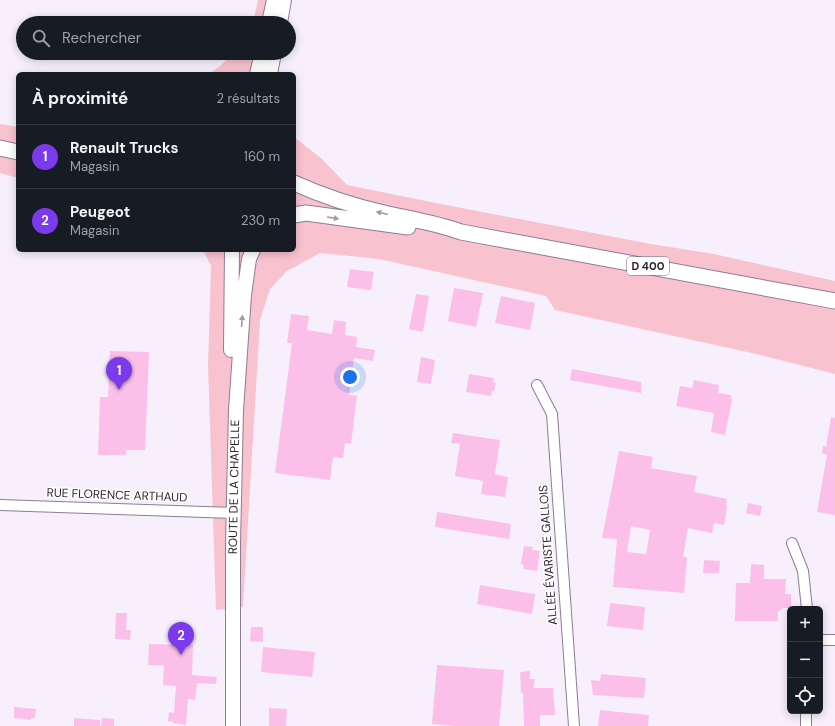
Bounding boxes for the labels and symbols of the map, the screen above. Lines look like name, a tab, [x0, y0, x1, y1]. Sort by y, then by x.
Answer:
one-way arrow	[376, 209, 389, 215]
one-way arrow	[326, 215, 339, 221]
road number: D 400	[627, 257, 669, 275]
one-way arrow	[239, 315, 245, 327]
pin: 1	[106, 357, 132, 390]
your location	[340, 367, 360, 387]
street label: ROUTE DE LA CHAPELLE	[225, 419, 243, 554]
street label: ALLÉE ÉVARISTE GALLOIS	[535, 484, 561, 626]
street label: RUE FLORENCE ARTHAUD	[46, 485, 188, 505]
pin: 2	[168, 622, 194, 655]

